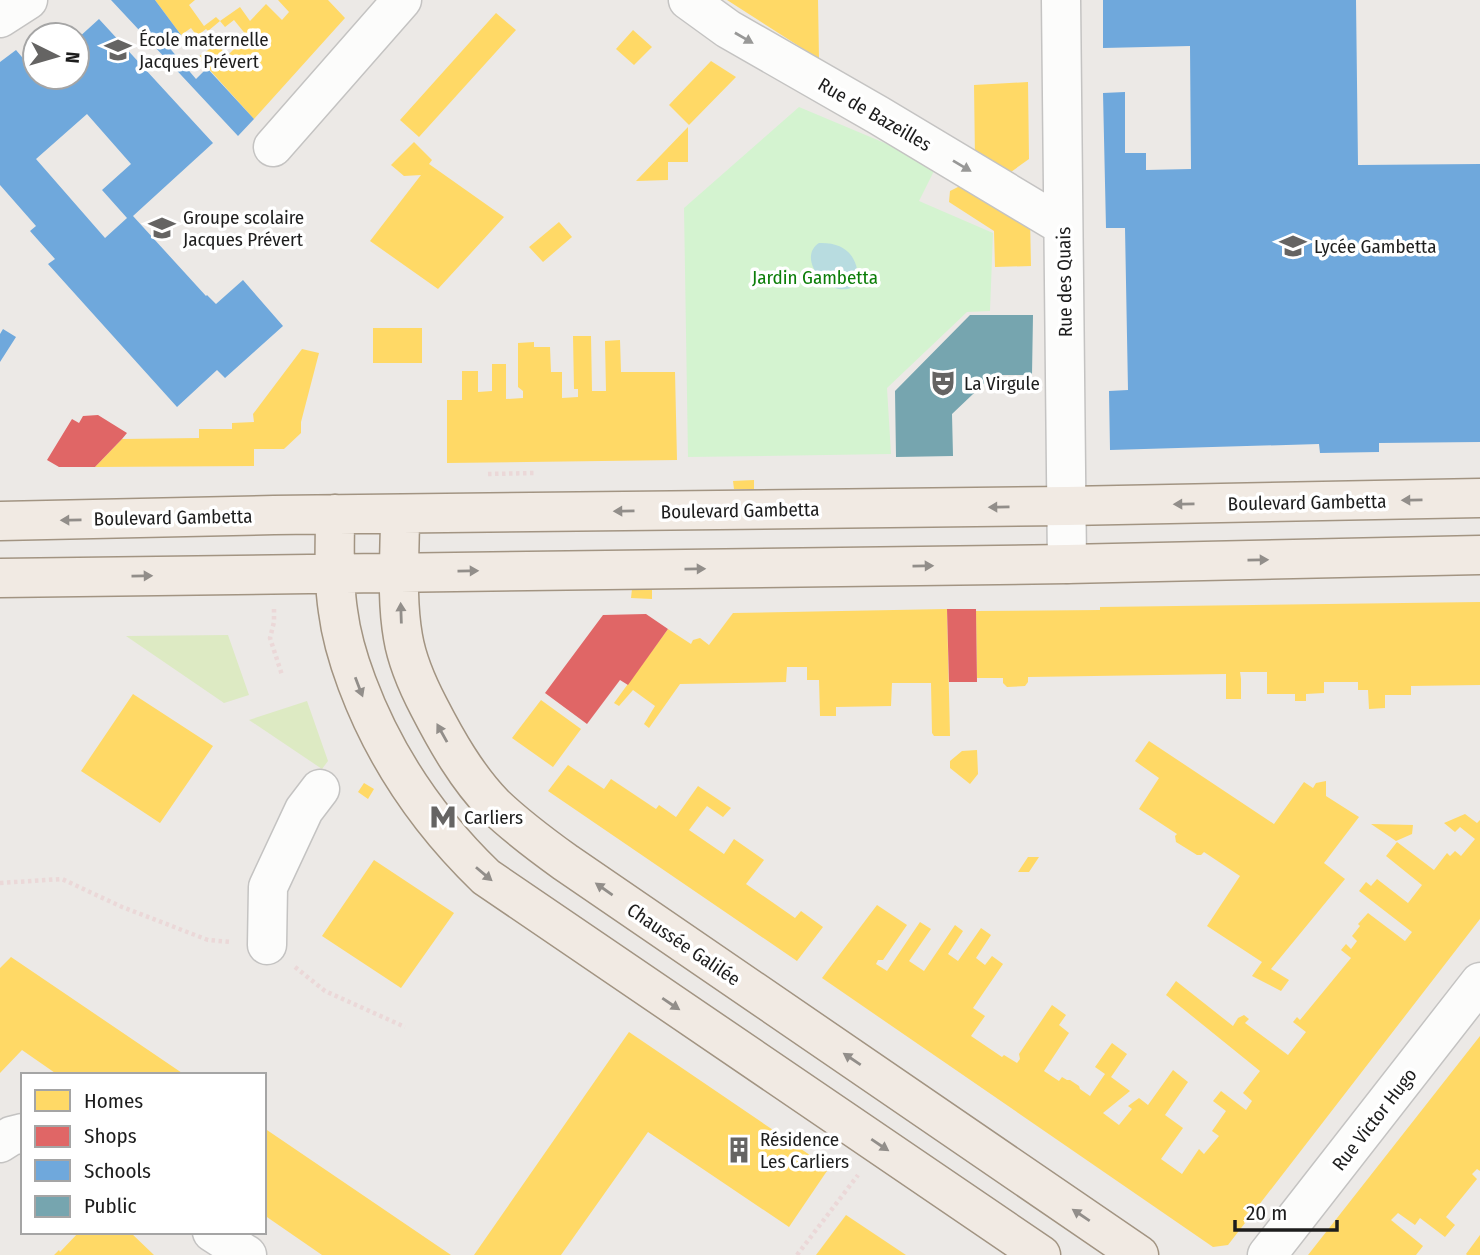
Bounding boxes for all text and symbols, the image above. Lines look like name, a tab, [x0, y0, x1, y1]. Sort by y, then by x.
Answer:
north arrow	[21, 21, 91, 91]
place label: École maternelle Jacques Prévert	[139, 28, 269, 73]
one-way arrow	[735, 32, 754, 44]
school or university icon: École maternelle Jacques Prévert	[103, 35, 133, 65]
text: N	[60, 51, 84, 64]
street label: Rue de Bazeilles	[814, 73, 935, 156]
one-way arrow	[952, 159, 971, 172]
place label: Groupe scolaire Jacques Prévert	[183, 206, 304, 251]
school or university icon: Groupe scolaire Jacques Prévert	[147, 213, 177, 243]
street label: Rue des Quais	[1052, 227, 1077, 337]
school or university icon: Lycée Gambetta	[1278, 231, 1308, 261]
place label: Lycée Gambetta	[1314, 235, 1437, 258]
park label: Jardin Gambetta	[752, 266, 878, 289]
theatre icon: La Virgule	[928, 368, 958, 398]
place label: La Virgule	[964, 372, 1040, 395]
street label: Boulevard Gambetta	[1227, 490, 1387, 515]
one-way arrow	[1401, 494, 1423, 505]
street label: Boulevard Gambetta	[660, 498, 820, 523]
one-way arrow	[1173, 498, 1195, 510]
one-way arrow	[987, 501, 1009, 513]
street label: Boulevard Gambetta	[93, 505, 253, 530]
one-way arrow	[613, 506, 635, 517]
one-way arrow	[60, 514, 82, 525]
one-way arrow	[1247, 554, 1269, 565]
one-way arrow	[912, 560, 934, 571]
one-way arrow	[685, 563, 707, 574]
one-way arrow	[457, 566, 479, 577]
one-way arrow	[131, 570, 153, 582]
one-way arrow	[395, 601, 406, 623]
one-way arrow	[354, 677, 365, 698]
one-way arrow	[436, 723, 449, 742]
metro station icon: Carliers	[428, 802, 458, 832]
place label: Carliers	[464, 806, 523, 829]
one-way arrow	[475, 867, 493, 882]
one-way arrow	[595, 882, 613, 896]
street label: Chaussée Galilée	[623, 898, 745, 991]
one-way arrow	[662, 997, 680, 1011]
one-way arrow	[843, 1052, 861, 1066]
street label: Rue Victor Hugo	[1327, 1063, 1422, 1175]
legend	[21, 1073, 266, 1234]
text: Homes	[84, 1088, 143, 1114]
text: Shops	[84, 1123, 137, 1149]
place label: Résidence Les Carliers	[760, 1128, 849, 1173]
building icon: Résidence Les Carliers	[724, 1135, 754, 1165]
one-way arrow	[871, 1138, 889, 1152]
text: Schools	[84, 1158, 151, 1184]
scale bar	[1235, 1188, 1336, 1232]
text: Public	[84, 1193, 136, 1219]
text: 20 m	[1246, 1200, 1287, 1226]
one-way arrow	[1072, 1208, 1090, 1222]

